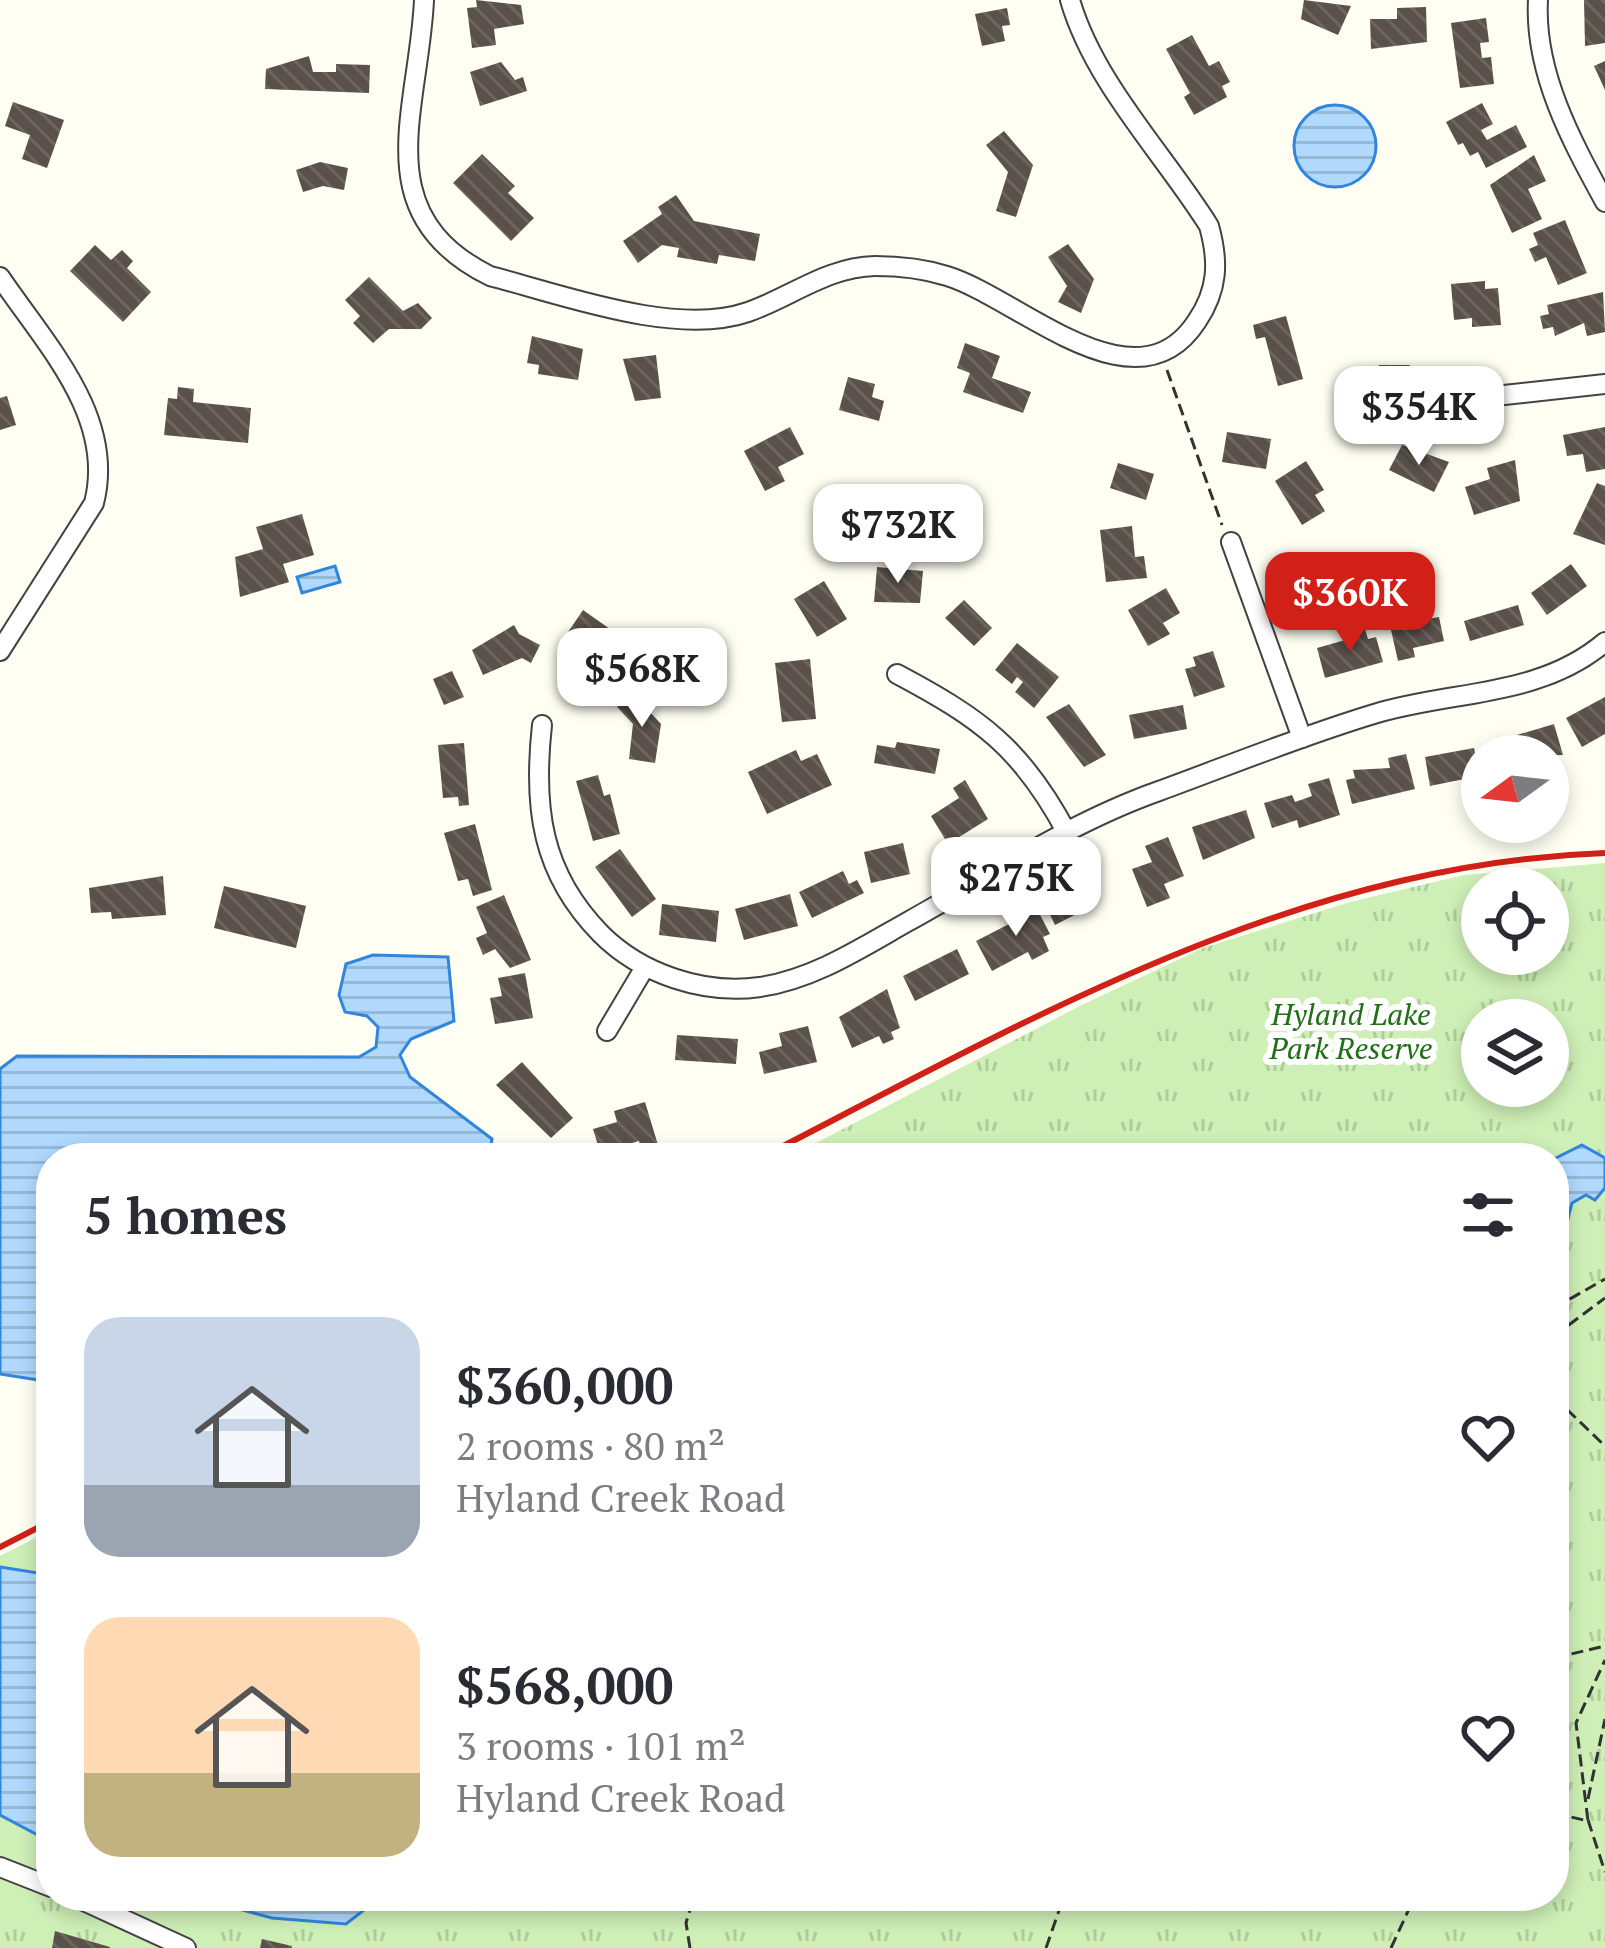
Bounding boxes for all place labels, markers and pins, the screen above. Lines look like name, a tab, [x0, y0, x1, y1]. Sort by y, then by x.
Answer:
pin: $354K	[1335, 366, 1503, 468]
pin: $732K	[814, 484, 982, 586]
pin: $360K	[1266, 552, 1434, 654]
pin: $568K	[558, 628, 726, 730]
pin: $275K	[932, 837, 1100, 939]

